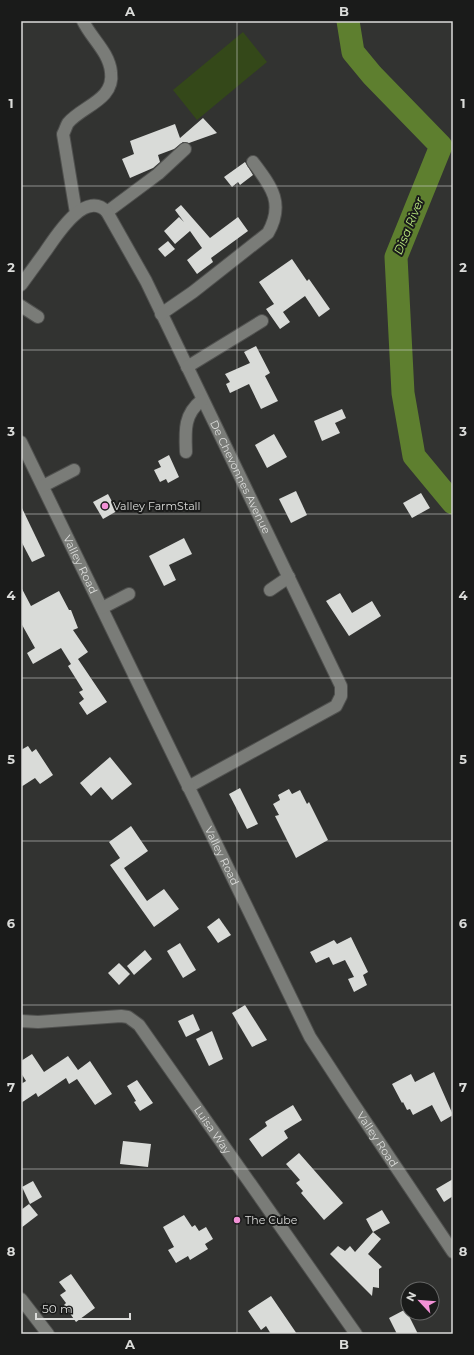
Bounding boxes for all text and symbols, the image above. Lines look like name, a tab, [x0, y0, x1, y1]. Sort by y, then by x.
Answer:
text: A	[124, 3, 136, 19]
text: B	[339, 3, 349, 19]
text: 1	[8, 95, 14, 111]
text: 1	[460, 95, 466, 111]
water label: Disa River	[390, 195, 427, 257]
text: 2	[7, 259, 15, 275]
text: 2	[459, 259, 467, 275]
street label: De Chevonnes Avenue	[207, 418, 274, 536]
text: 3	[6, 423, 15, 439]
text: 3	[458, 423, 467, 439]
place label: Valley FarmStall	[113, 499, 201, 513]
marker: Valley FarmStall	[100, 501, 110, 511]
street label: Valley Road	[60, 533, 101, 596]
text: 4	[7, 587, 16, 603]
text: 4	[459, 587, 468, 603]
text: 5	[7, 751, 15, 767]
text: 5	[459, 751, 467, 767]
street label: Valley Road	[202, 824, 242, 888]
text: 6	[7, 915, 16, 931]
text: 6	[459, 915, 468, 931]
text: 7	[7, 1079, 15, 1095]
text: 7	[459, 1079, 467, 1095]
street label: Luisa Way	[191, 1103, 234, 1157]
street label: Valley Road	[354, 1109, 401, 1170]
place label: The Cube	[245, 1213, 298, 1227]
marker: The Cube	[232, 1215, 242, 1225]
text: 8	[7, 1243, 16, 1259]
text: 8	[459, 1243, 468, 1259]
north arrow	[400, 1281, 440, 1321]
text: N	[403, 1290, 419, 1304]
scale bar	[36, 1295, 130, 1321]
text: 50 m	[42, 1301, 73, 1316]
text: A	[124, 1336, 136, 1352]
text: B	[339, 1336, 349, 1352]

